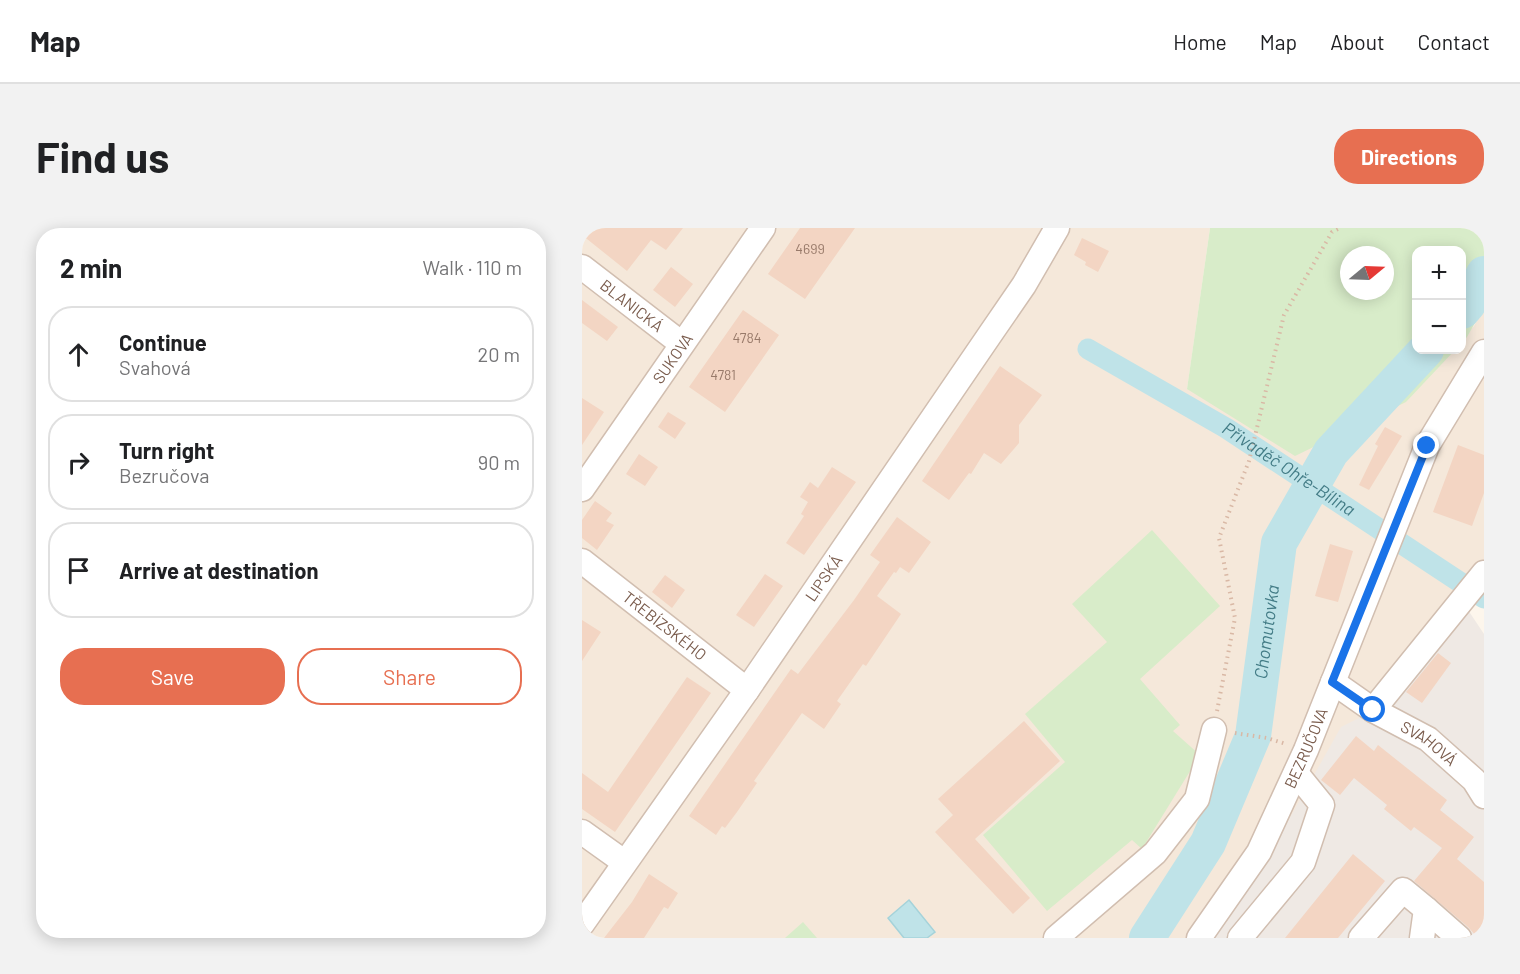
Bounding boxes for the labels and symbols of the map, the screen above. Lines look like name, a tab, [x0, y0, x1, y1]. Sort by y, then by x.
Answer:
house number: 4699	[795, 240, 825, 257]
north arrow	[1340, 246, 1394, 300]
street label: BLANICKÁ	[597, 275, 668, 335]
street label: SUKOVA	[648, 329, 696, 387]
house number: 4784	[733, 329, 761, 346]
house number: 4781	[710, 366, 736, 383]
water label: Přivaděč Ohře-Bílina	[1218, 417, 1360, 520]
route end	[1413, 432, 1439, 458]
street label: LIPSKÁ	[801, 551, 846, 605]
water label: Chomutovka	[1249, 583, 1283, 680]
street label: TŘEBÍZSKÉHO	[619, 587, 711, 664]
route start	[1359, 696, 1385, 722]
street label: BEZRUČOVA	[1280, 705, 1331, 791]
street label: SVAHOVÁ	[1398, 716, 1461, 769]

